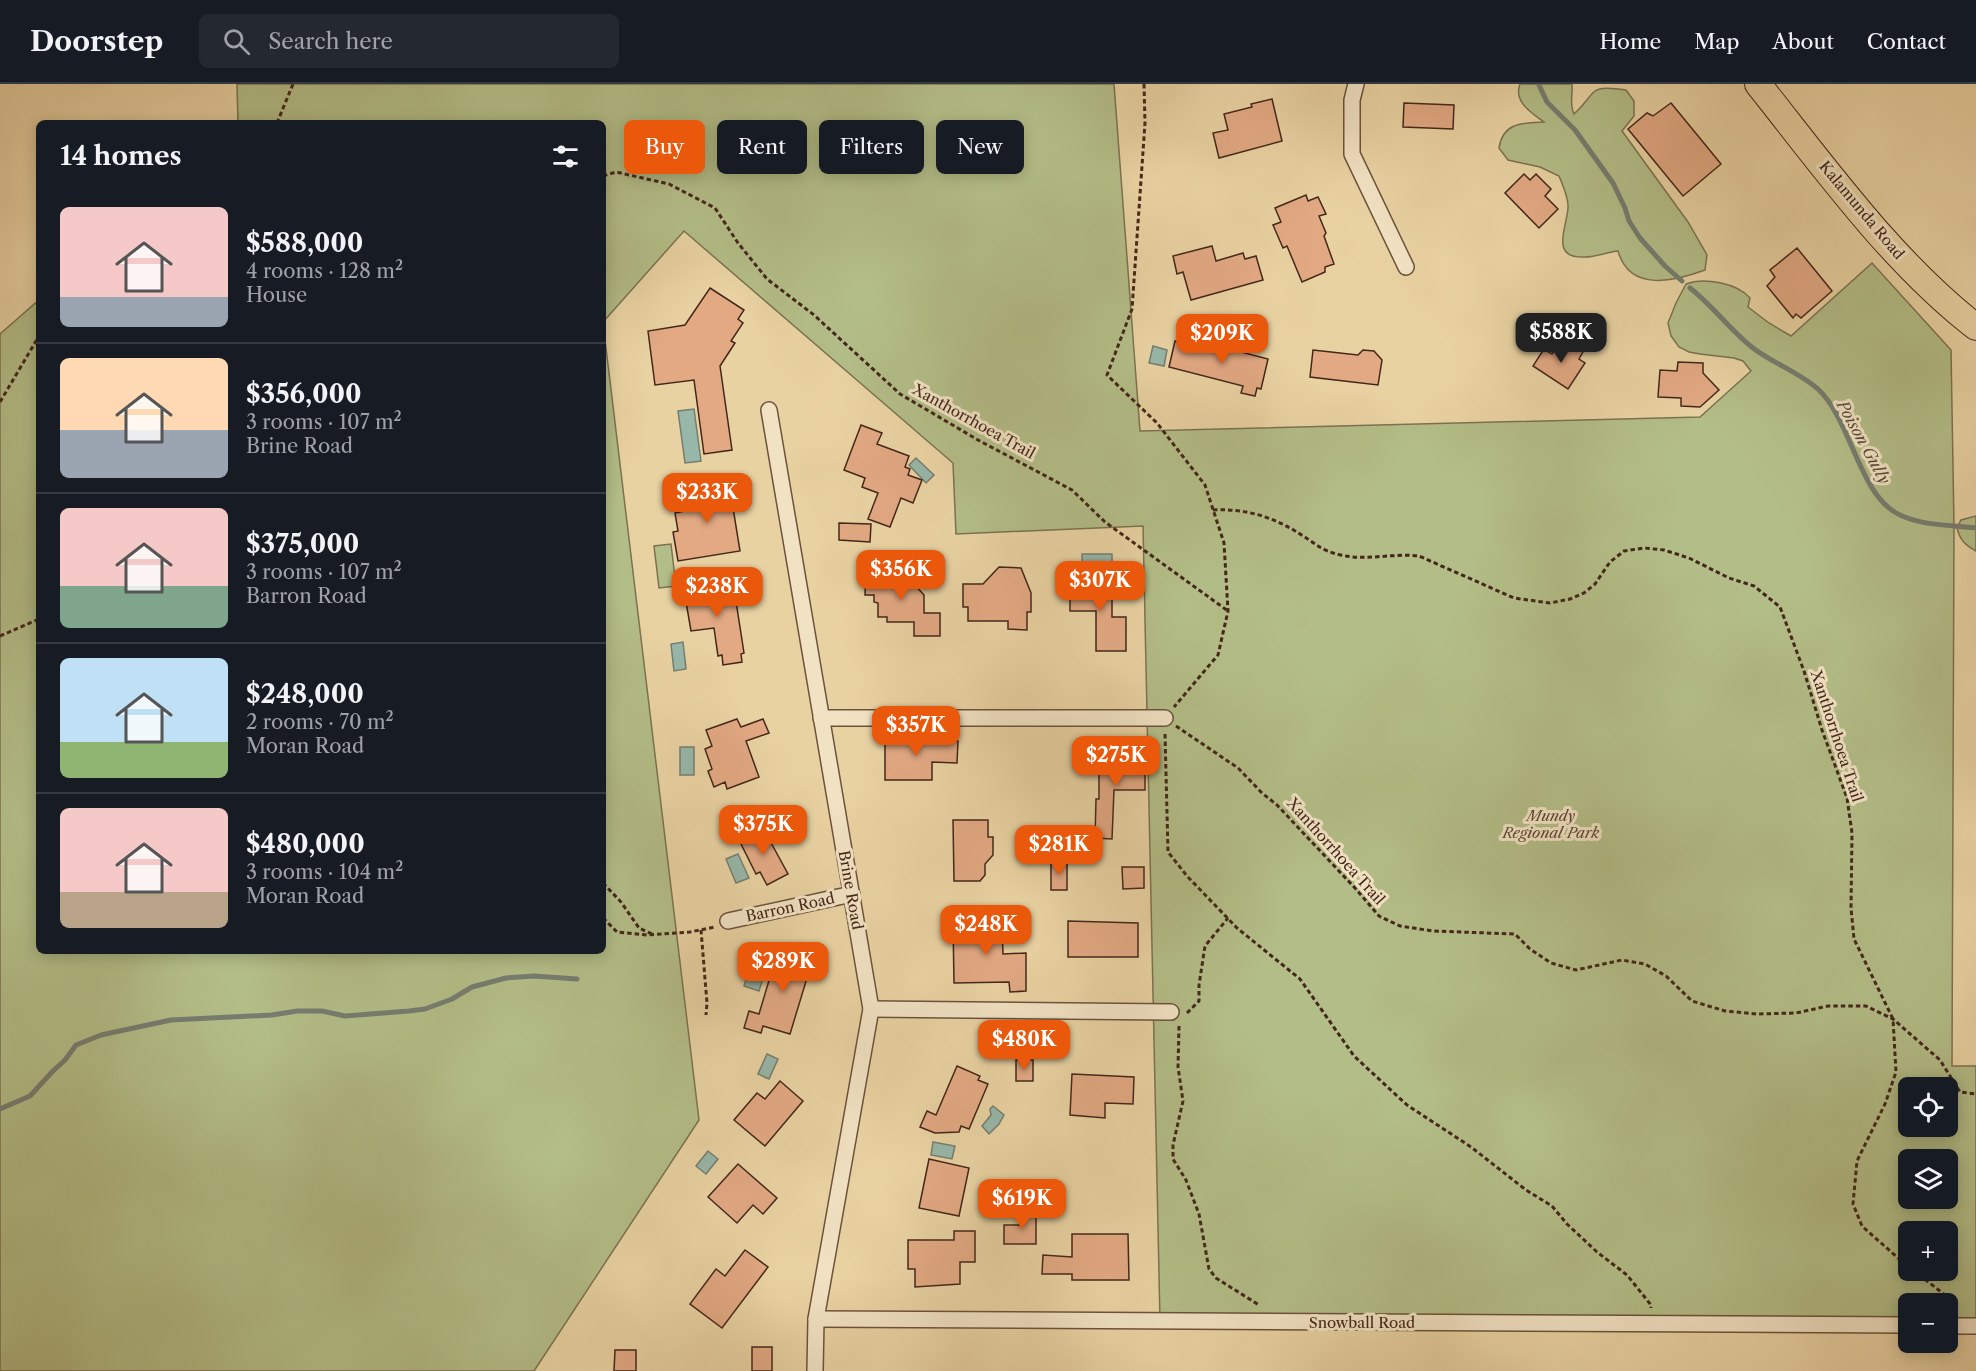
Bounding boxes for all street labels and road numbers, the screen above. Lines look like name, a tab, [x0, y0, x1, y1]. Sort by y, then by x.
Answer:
street label: Kalamunda Road	[1815, 157, 1909, 263]
street label: Xanthorrhoea Trail	[908, 379, 1039, 463]
street label: Xanthorrhoea Trail	[1806, 667, 1867, 805]
street label: Xanthorrhoea Trail	[1282, 793, 1389, 909]
street label: Brine Road	[835, 849, 867, 931]
street label: Barron Road	[744, 888, 836, 926]
street label: Snowball Road	[1309, 1313, 1415, 1332]

